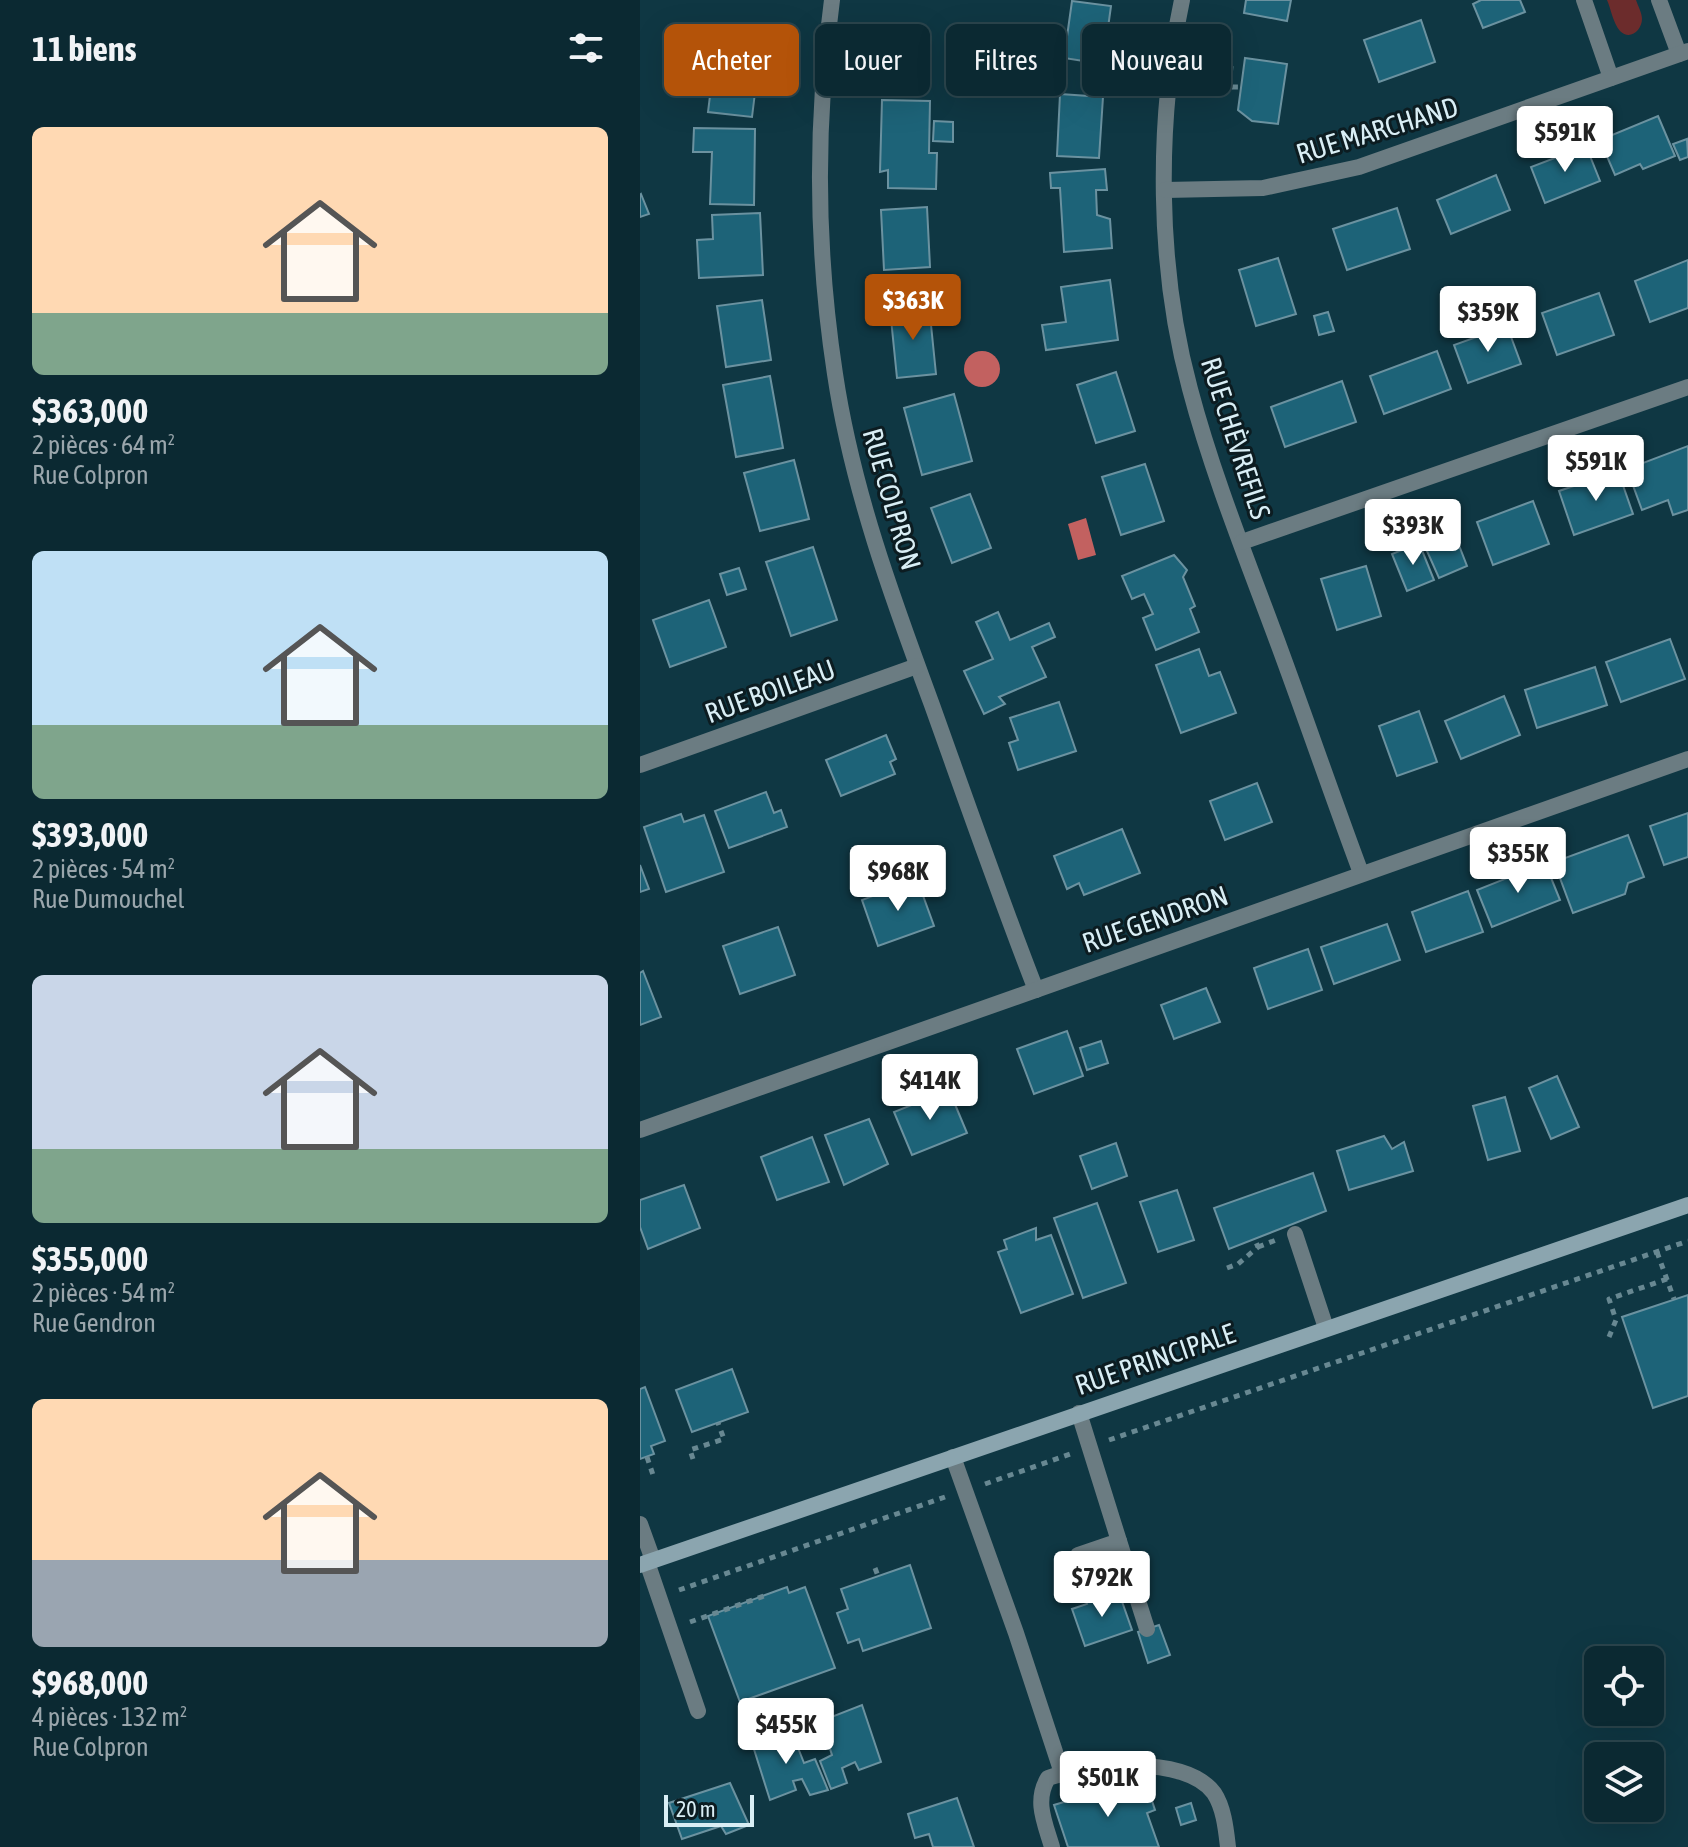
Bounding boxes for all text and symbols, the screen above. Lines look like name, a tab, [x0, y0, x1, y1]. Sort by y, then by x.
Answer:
chip: Acheter	[664, 24, 799, 96]
chip: Louer	[815, 24, 930, 96]
chip: Filtres	[946, 24, 1066, 96]
chip: Nouveau	[1082, 24, 1231, 96]
icon: filters	[564, 26, 608, 70]
text: 11 biens	[32, 29, 136, 68]
street label: RUE MARCHAND	[1292, 90, 1462, 170]
pin: $591K	[1509, 106, 1621, 174]
text: $591K	[1535, 117, 1595, 147]
icon: home	[248, 179, 392, 323]
pin: $363K	[857, 274, 969, 342]
text: $363K	[883, 285, 943, 315]
pin: $359K	[1432, 286, 1544, 354]
text: $359K	[1458, 297, 1518, 327]
street label: RUE CHÈVREFILS	[1195, 353, 1277, 523]
text: $363,000	[32, 391, 148, 430]
street label: RUE COLPRON	[857, 425, 927, 573]
text: 2 pièces · 64 m²	[32, 430, 175, 460]
pin: $591K	[1540, 435, 1652, 503]
text: $591K	[1566, 446, 1626, 476]
text: Rue Colpron	[32, 460, 149, 490]
pin: $393K	[1357, 499, 1469, 567]
text: $393K	[1383, 510, 1443, 540]
icon: home	[248, 603, 392, 747]
street label: RUE BOILEAU	[701, 653, 839, 729]
text: $393,000	[32, 815, 148, 854]
pin: $355K	[1462, 827, 1574, 895]
text: $355K	[1488, 838, 1548, 868]
pin: $968K	[842, 845, 954, 913]
text: 2 pièces · 54 m²	[32, 854, 175, 884]
text: $968K	[868, 856, 928, 886]
street label: RUE GENDRON	[1078, 879, 1232, 959]
text: Rue Dumouchel	[32, 884, 184, 914]
icon: home	[248, 1027, 392, 1171]
pin: $414K	[874, 1054, 986, 1122]
text: $414K	[900, 1065, 960, 1095]
text: $355,000	[32, 1239, 148, 1278]
text: 2 pièces · 54 m²	[32, 1278, 175, 1308]
text: Rue Gendron	[32, 1308, 156, 1338]
street label: RUE PRINCIPALE	[1071, 1317, 1239, 1401]
icon: home	[248, 1451, 392, 1595]
pin: $792K	[1046, 1551, 1158, 1619]
text: $792K	[1072, 1562, 1132, 1592]
map controls	[1584, 1646, 1664, 1822]
button: locate	[1584, 1646, 1664, 1726]
text: $968,000	[32, 1663, 148, 1702]
pin: $455K	[730, 1698, 842, 1766]
text: 4 pièces · 132 m²	[32, 1702, 187, 1732]
text: $455K	[756, 1709, 816, 1739]
text: Rue Colpron	[32, 1732, 149, 1762]
button: layers	[1584, 1742, 1664, 1822]
pin: $501K	[1052, 1751, 1164, 1819]
text: $501K	[1078, 1762, 1138, 1792]
scale bar	[664, 1791, 754, 1827]
text: 20 m	[676, 1796, 716, 1822]

